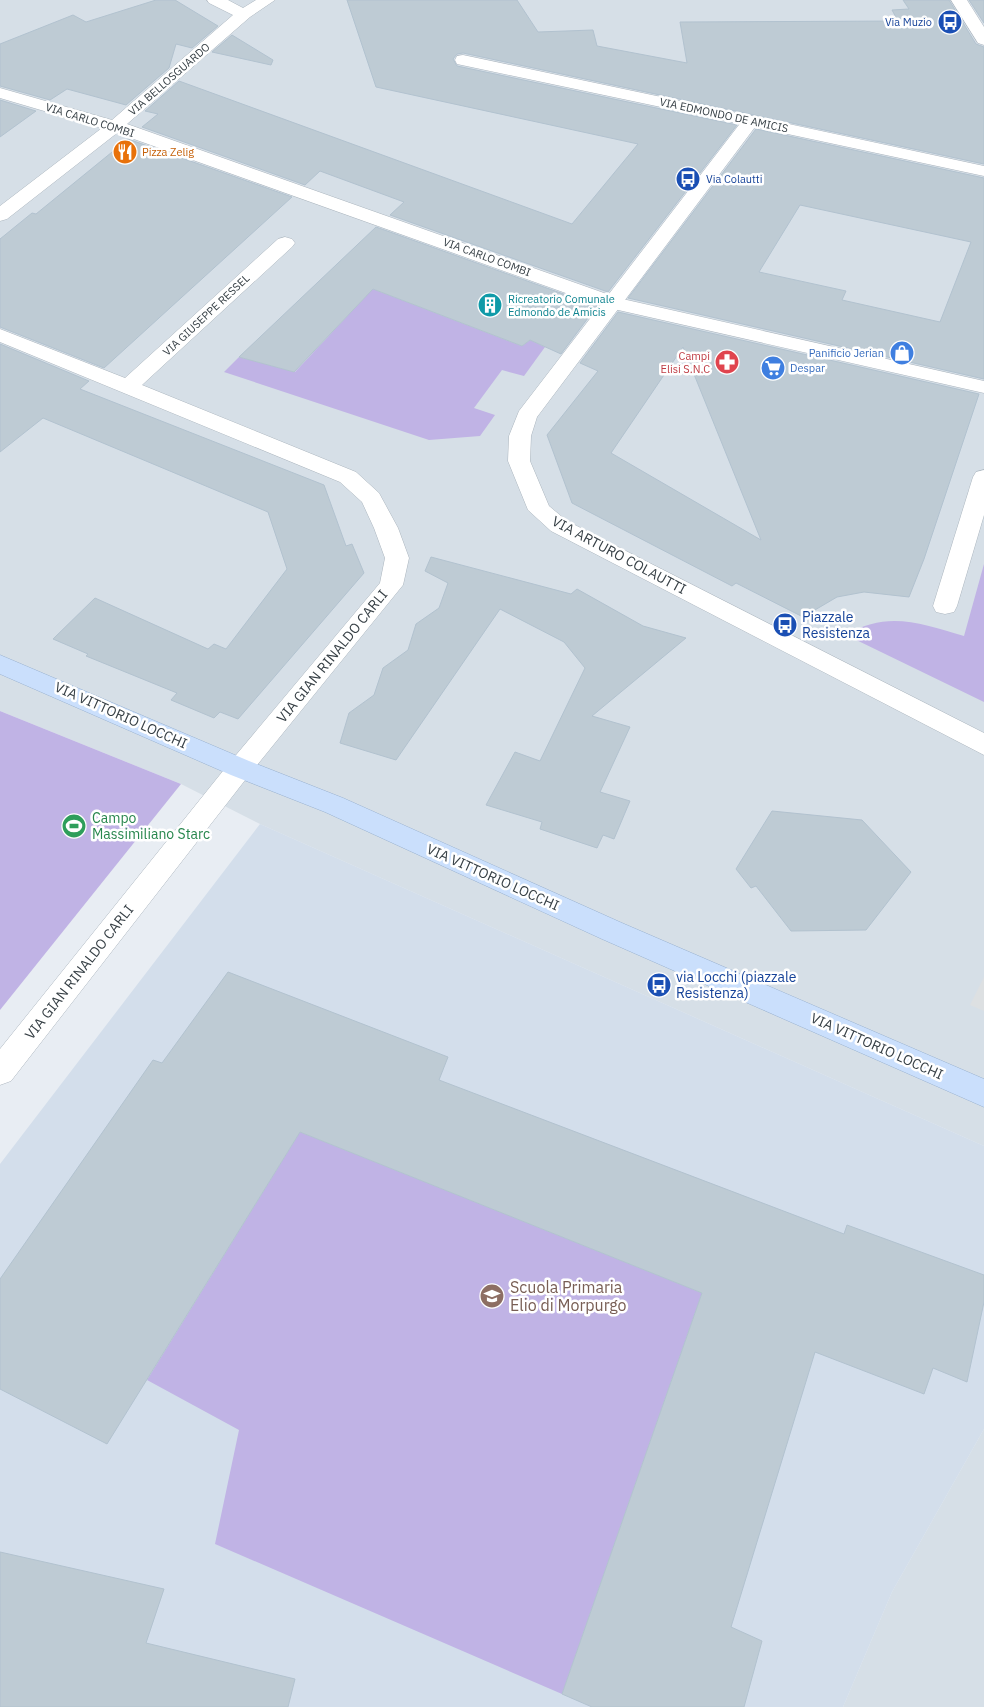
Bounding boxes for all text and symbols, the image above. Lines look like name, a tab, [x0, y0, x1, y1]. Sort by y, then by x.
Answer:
bus stop icon: Via Muzio	[937, 9, 963, 35]
place label: Via Muzio	[885, 15, 932, 29]
street label: VIA BELLOSGUARDO	[125, 40, 213, 118]
street label: VIA EDMONDO DE AMICIS	[658, 95, 790, 135]
street label: VIA CARLO COMBI	[44, 100, 136, 140]
restaurant icon: Pizza Zelig	[112, 139, 138, 165]
place label: Pizza Zelig	[142, 145, 194, 159]
bus stop icon: Via Colautti	[675, 166, 701, 192]
place label: Via Colautti	[706, 172, 762, 186]
street label: VIA CARLO COMBI	[441, 235, 533, 279]
street label: VIA GIUSEPPE RESSEL	[160, 271, 253, 359]
building icon: Ricreatorio Comunale Edmondo de Amicis	[477, 292, 503, 318]
place label: Ricreatorio Comunale Edmondo de Amicis	[508, 292, 615, 319]
shop icon: Panificio Jerian	[889, 340, 915, 366]
place label: Panificio Jerian	[809, 346, 884, 360]
place label: Campi Elisi S.N.C	[660, 349, 710, 376]
pharmacy icon: Campi Elisi S.N.C	[714, 349, 740, 375]
supermarket icon: Despar	[760, 355, 786, 381]
place label: Despar	[790, 361, 825, 375]
street label: VIA ARTURO COLAUTTI	[549, 512, 689, 598]
street label: VIA GIAN RINALDO CARLI	[273, 586, 391, 726]
place label: Piazzale Resistenza	[802, 608, 870, 642]
bus stop icon: Piazzale Resistenza	[772, 612, 798, 638]
street label: VIA VITTORIO LOCCHI	[52, 678, 190, 752]
place label: Campo Massimiliano Starc	[92, 809, 210, 843]
sports icon: Campo Massimiliano Starc	[61, 813, 87, 839]
street label: VIA VITTORIO LOCCHI	[424, 840, 562, 914]
street label: VIA GIAN RINALDO CARLI	[21, 901, 137, 1043]
place label: via Locchi (piazzale Resistenza)	[676, 968, 797, 1002]
bus stop icon: via Locchi (piazzale Resistenza)	[646, 972, 672, 998]
street label: VIA VITTORIO LOCCHI	[808, 1009, 946, 1083]
place label: Scuola Primaria Elio di Morpurgo	[510, 1277, 627, 1315]
school or university icon: Scuola Primaria Elio di Morpurgo	[479, 1283, 505, 1309]

